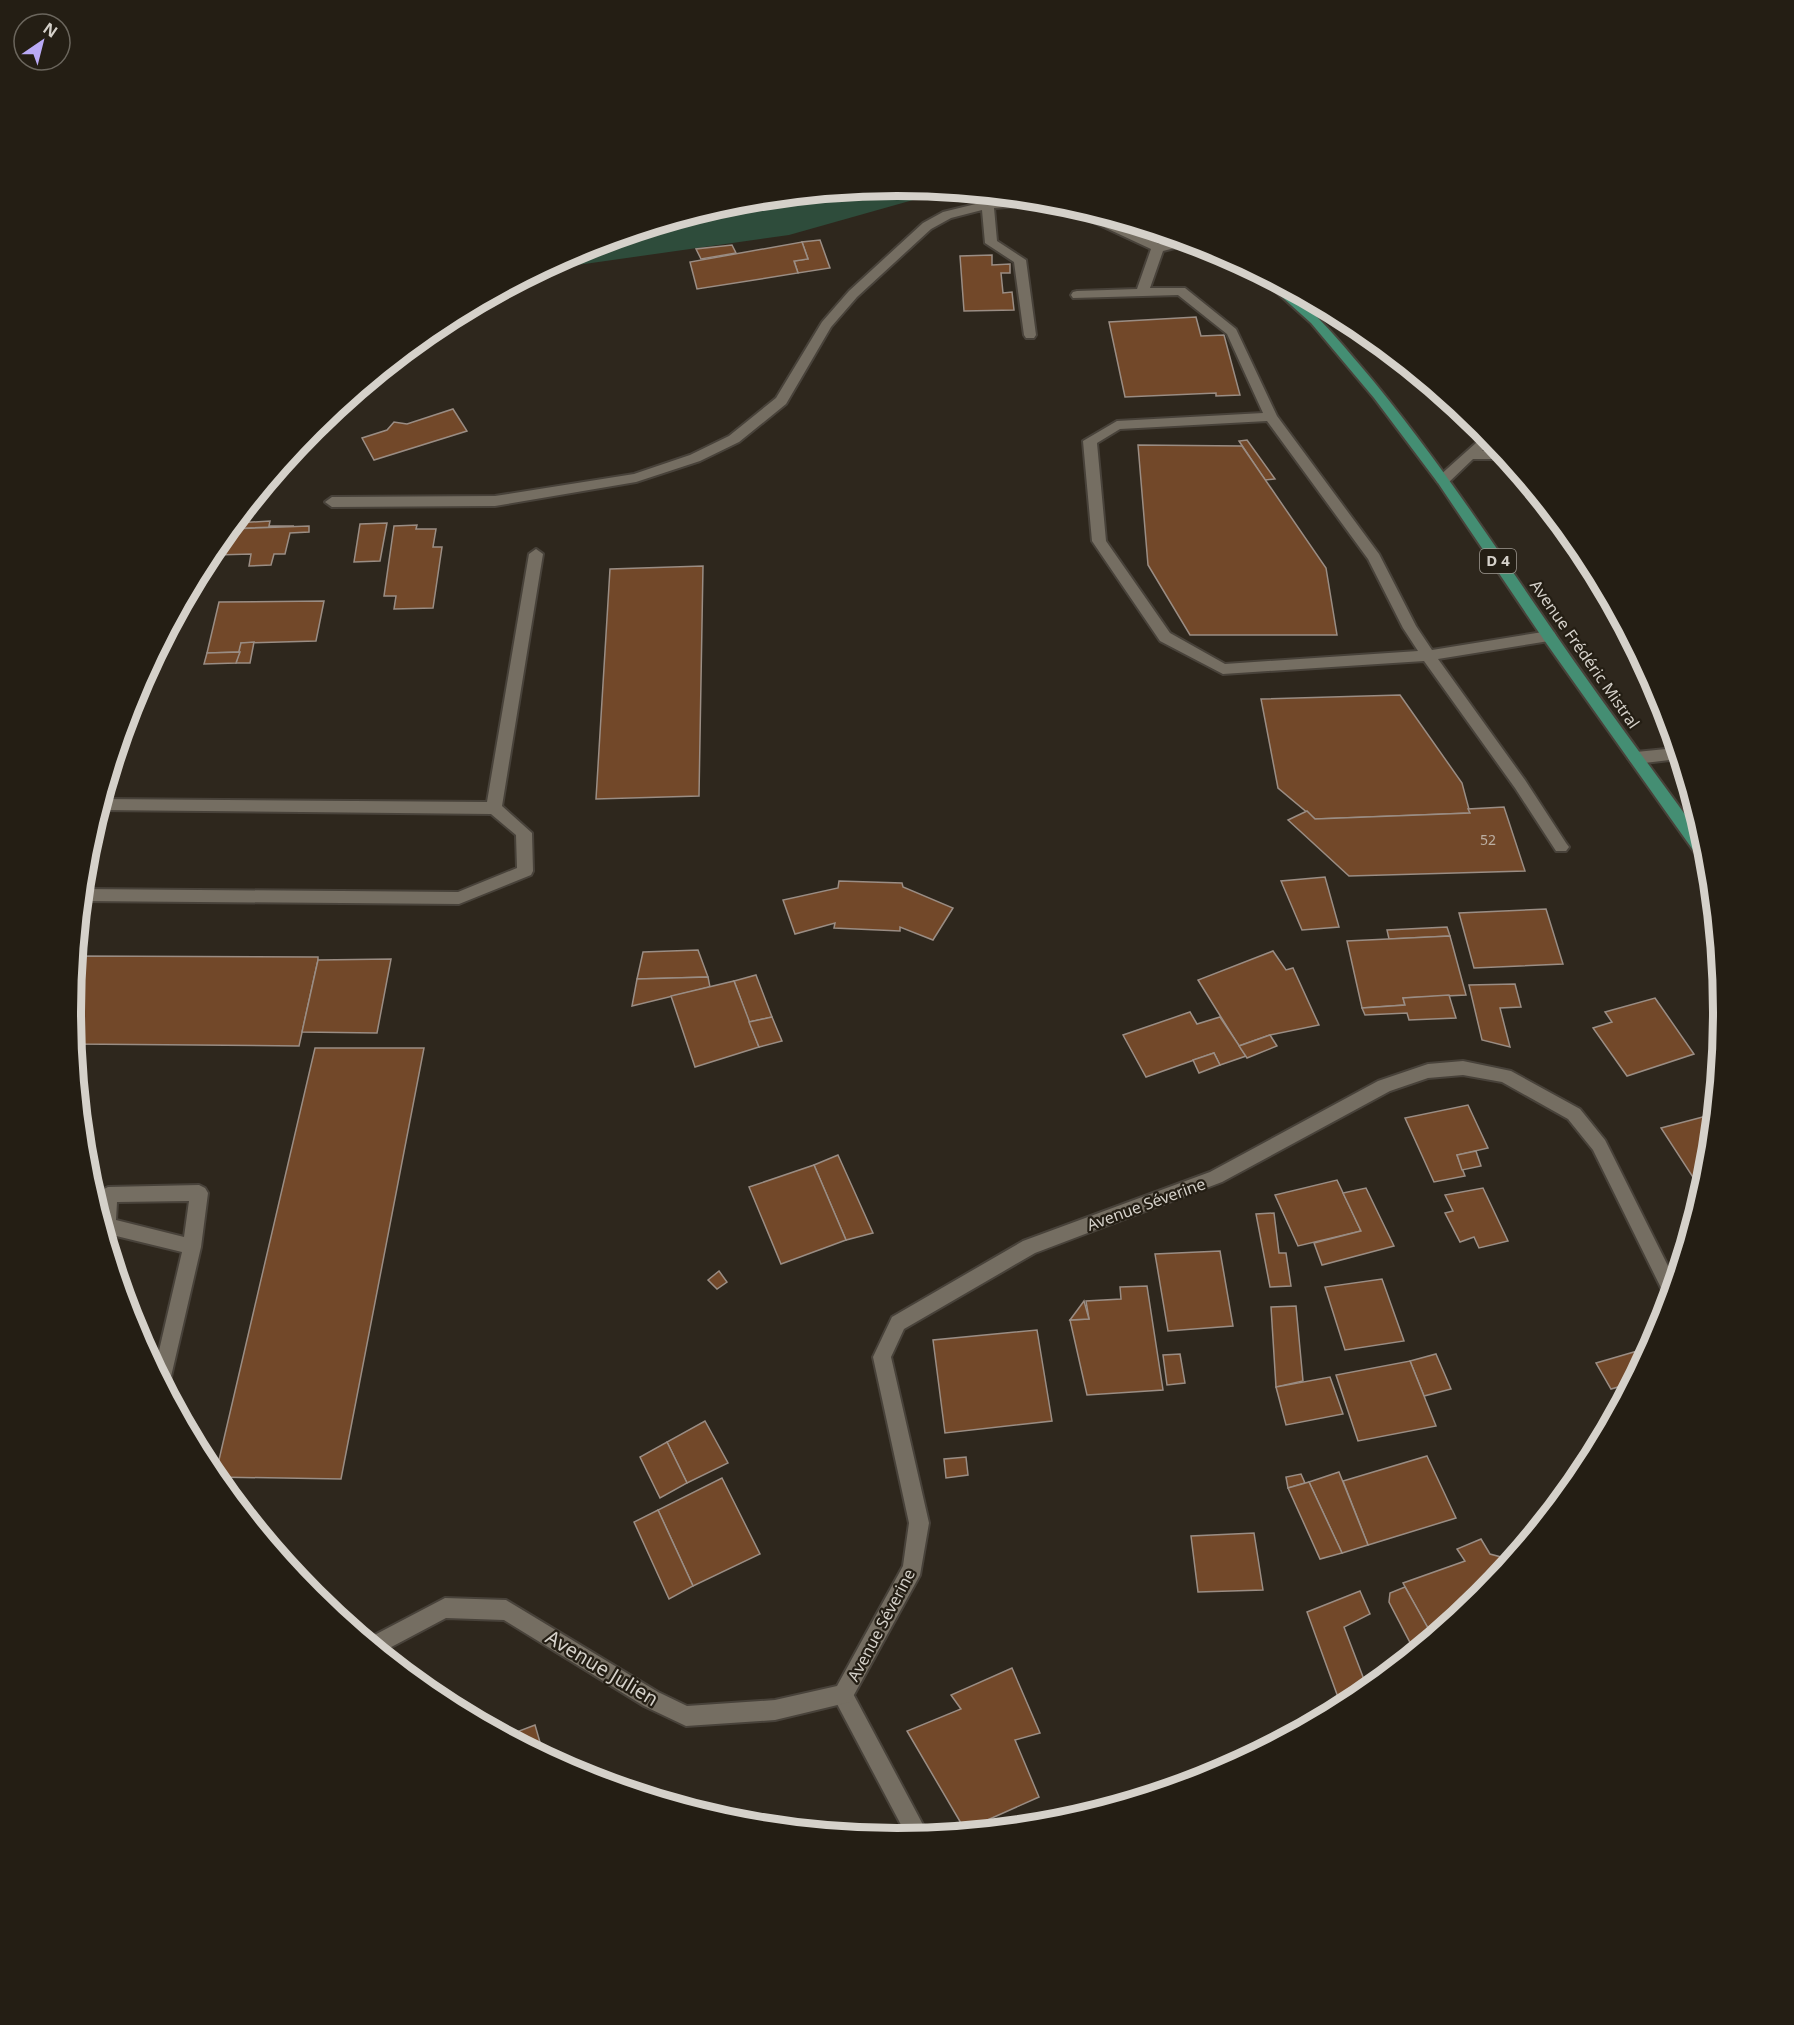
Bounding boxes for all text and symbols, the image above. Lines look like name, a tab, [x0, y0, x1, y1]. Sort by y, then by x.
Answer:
north arrow	[12, 12, 72, 72]
text: N	[39, 17, 62, 42]
road number: D 4	[1480, 549, 1516, 573]
street label: Avenue Frédéric Mistral	[1525, 575, 1645, 733]
house number: 52	[1480, 830, 1496, 849]
street label: Avenue Séverine	[1084, 1172, 1208, 1236]
street label: Avenue Séverine	[842, 1565, 920, 1685]
street label: Avenue Julien	[541, 1623, 664, 1712]

